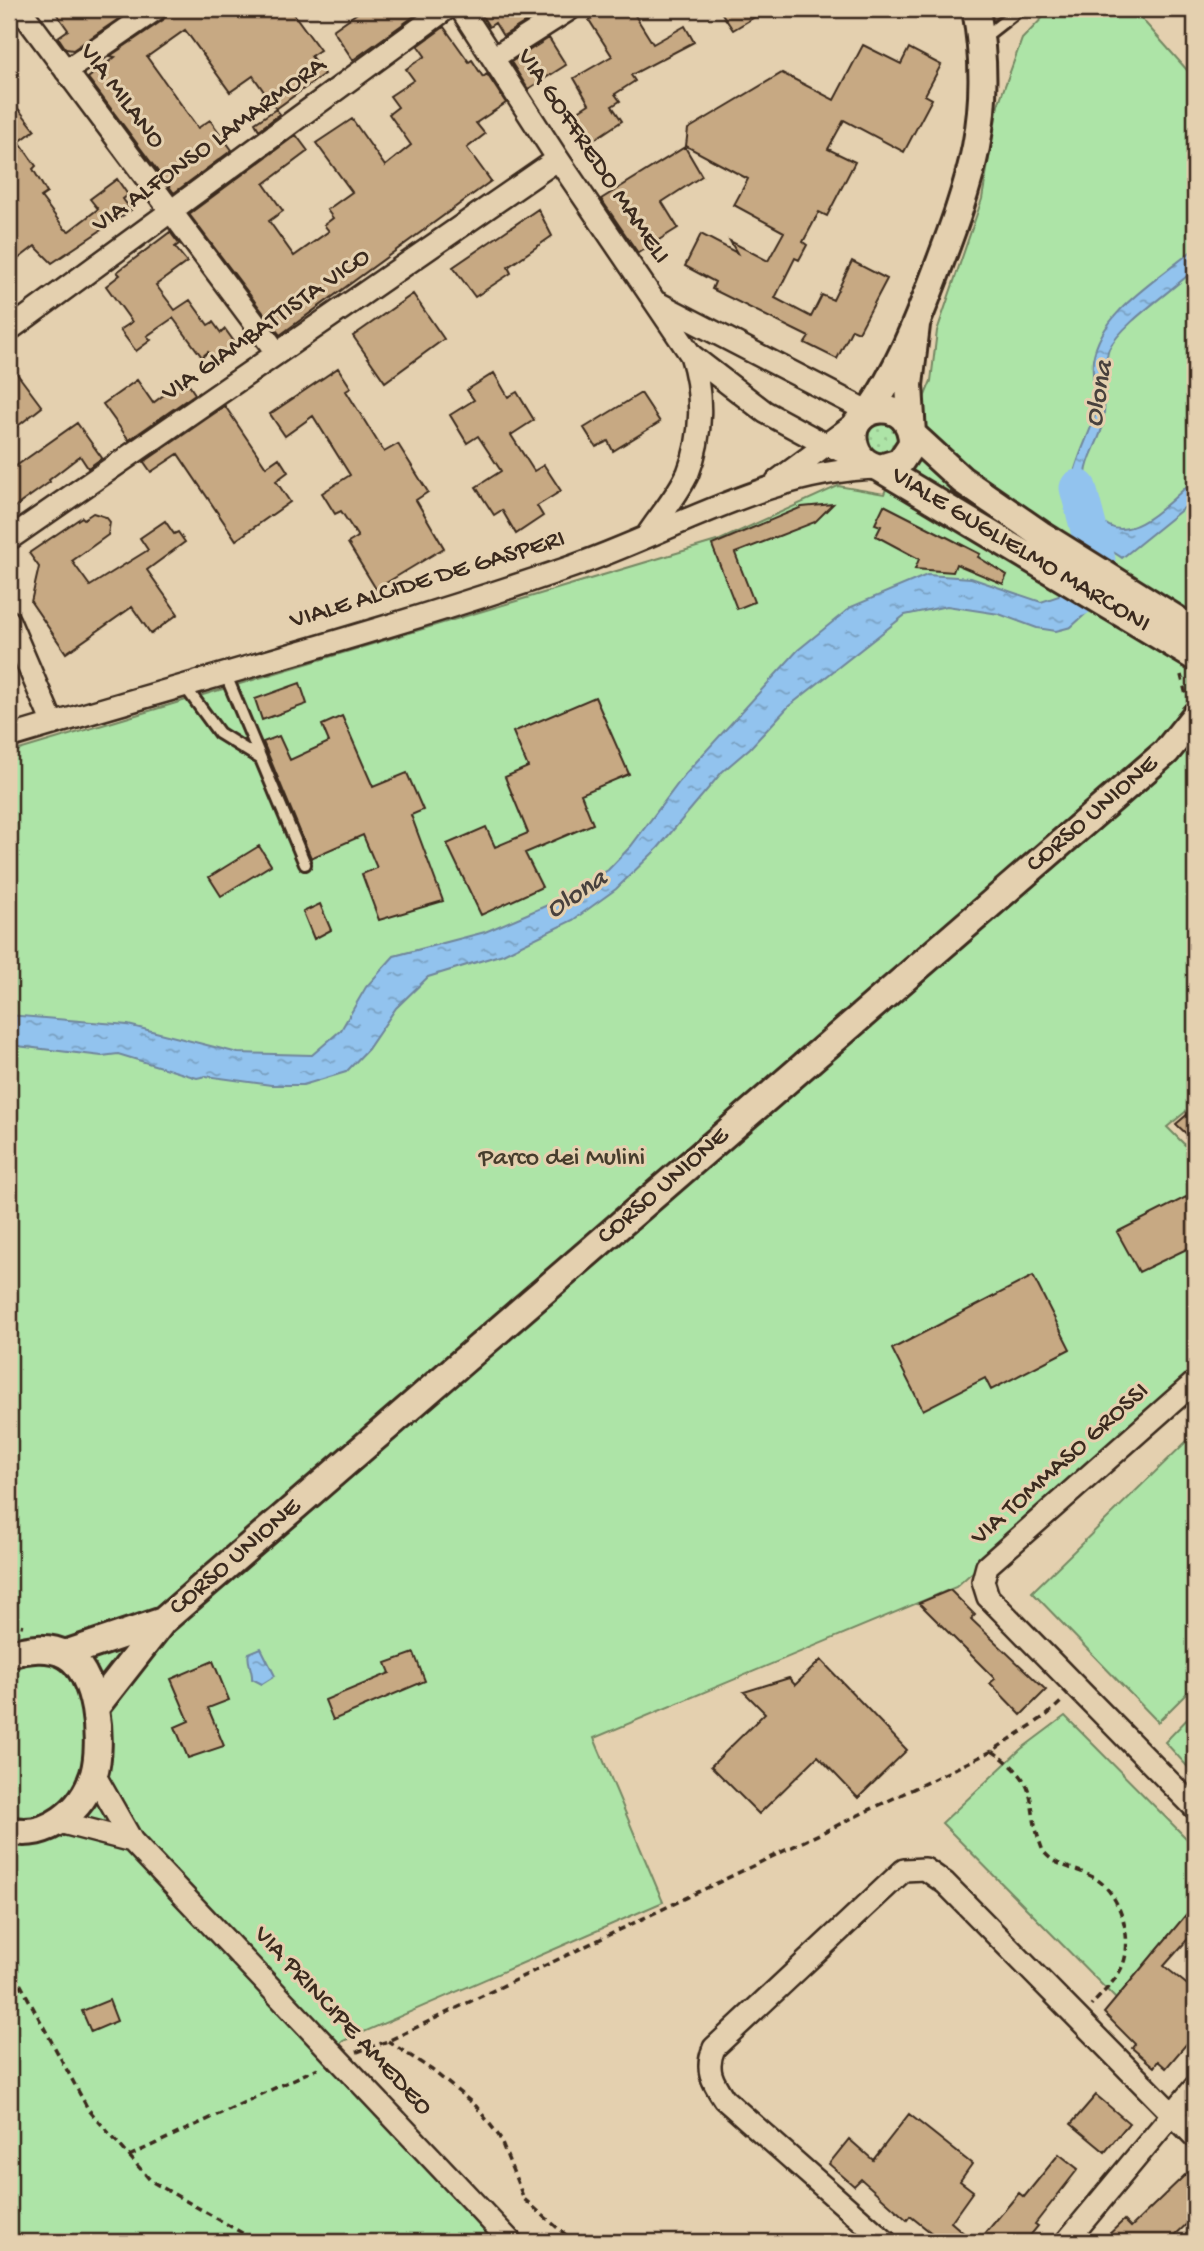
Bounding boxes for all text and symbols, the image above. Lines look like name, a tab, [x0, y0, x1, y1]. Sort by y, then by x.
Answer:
street label: VIA MILANO	[71, 37, 171, 156]
street label: VIA GOFFREDO MAMELI	[508, 43, 676, 270]
street label: VIA ALFONSO LAMARMORA	[86, 50, 334, 242]
street label: VIA GIAMBATTISTA VICO	[156, 242, 377, 410]
water label: Olona	[1078, 357, 1122, 430]
street label: VIALE GUGLIELMO MARCONI	[884, 461, 1155, 641]
street label: VIALE ALCIDE DE GASPERI	[286, 524, 569, 638]
street label: CORSO UNIONE	[1021, 749, 1166, 881]
water label: Olona	[540, 862, 615, 927]
street label: CORSO UNIONE	[592, 1121, 737, 1253]
park label: Parco dei Mulini	[478, 1144, 645, 1175]
street label: VIA TOMMASO GROSSI	[965, 1377, 1157, 1554]
street label: CORSO UNIONE	[164, 1492, 309, 1624]
street label: VIA PRINCIPE AMEDEO	[245, 1920, 438, 2124]

